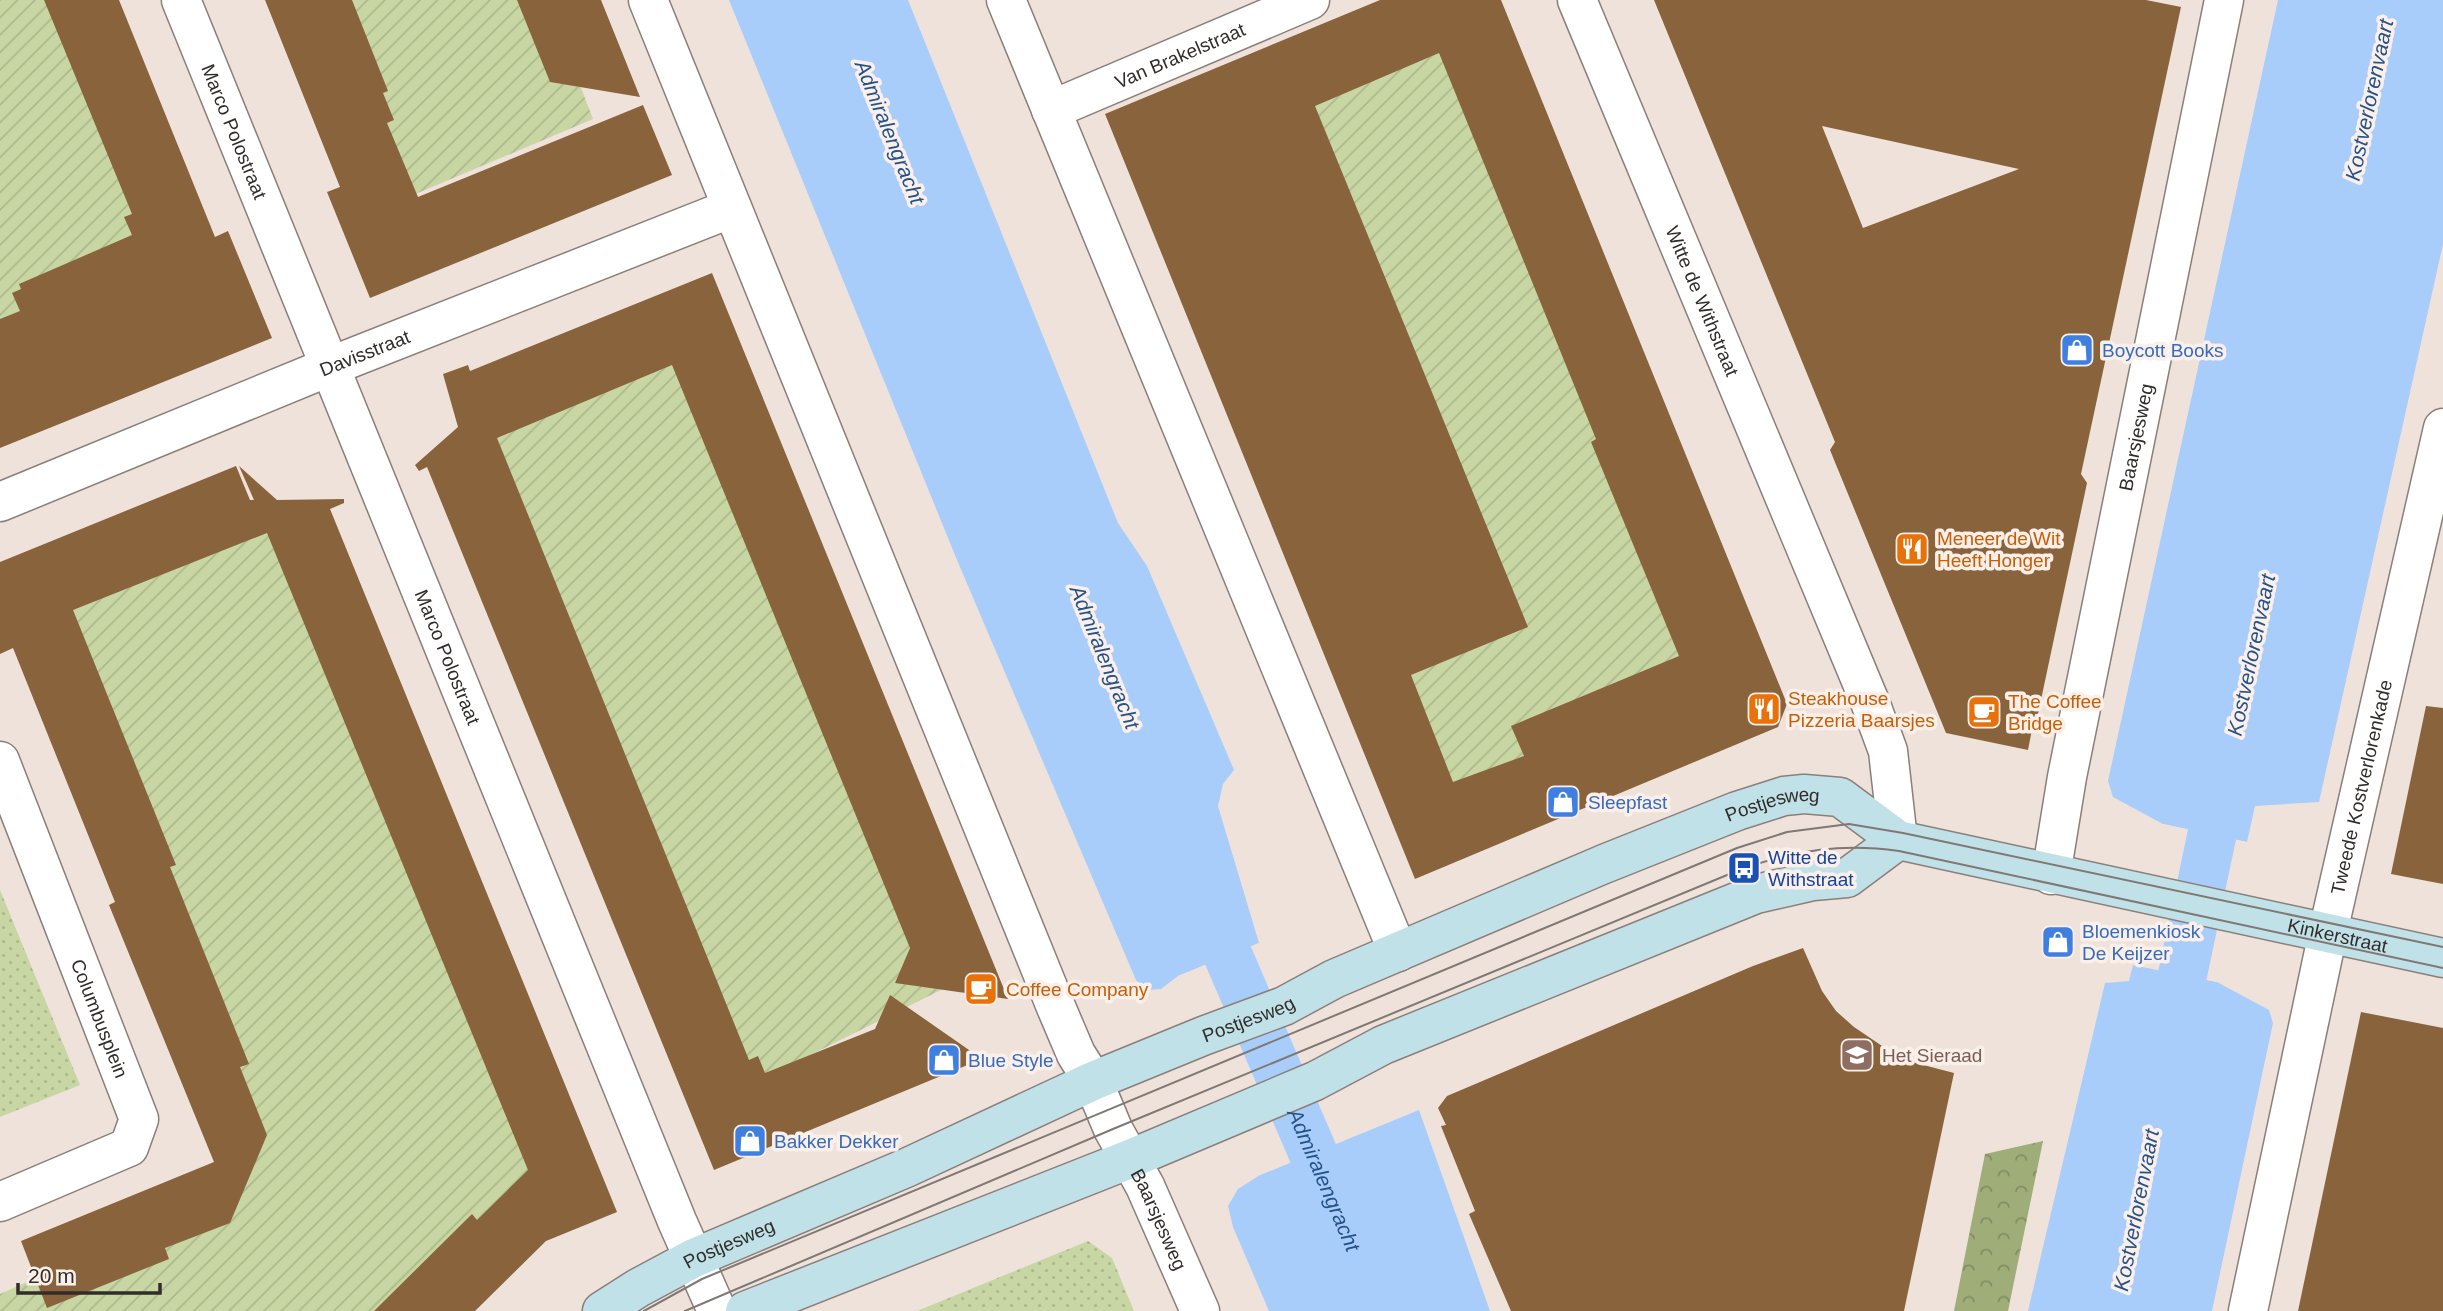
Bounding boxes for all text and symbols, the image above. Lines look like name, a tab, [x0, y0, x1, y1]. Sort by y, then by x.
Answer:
water label: Kostverlorenvaart	[2341, 16, 2398, 183]
street label: Van Brakelstraat	[1112, 18, 1249, 92]
water label: Admiralengracht	[850, 55, 930, 208]
street label: Marco Polostraat	[198, 61, 271, 203]
street label: Witte de Withstraat	[1662, 223, 1743, 380]
street label: Davisstraat	[316, 325, 413, 380]
shop icon: Boycott Books	[2058, 331, 2096, 369]
place label: Boycott Books	[2102, 340, 2223, 361]
street label: Baarsjesweg	[2115, 382, 2157, 493]
place label: Meneer de Wit Heeft Honger	[1937, 528, 2061, 571]
restaurant icon: Meneer de Wit Heeft Honger	[1893, 530, 1931, 568]
water label: Kostverlorenvaart	[2223, 571, 2280, 738]
water label: Admiralengracht	[1065, 580, 1145, 733]
street label: Marco Polostraat	[411, 586, 485, 728]
street label: Tweede Kostverlorenkade	[2326, 678, 2396, 897]
place label: Steakhouse Pizzeria Baarsjes	[1788, 688, 1935, 731]
restaurant icon: Steakhouse Pizzeria Baarsjes	[1745, 690, 1783, 728]
place label: The Coffee Bridge	[2008, 691, 2102, 734]
cafe icon: The Coffee Bridge	[1965, 693, 2003, 731]
shop icon: Sleepfast	[1544, 783, 1582, 821]
street label: Postjesweg	[1722, 783, 1821, 825]
place label: Sleepfast	[1588, 792, 1668, 813]
place label: Witte de Withstraat	[1768, 847, 1854, 890]
bus stop icon: Witte de Withstraat	[1725, 849, 1763, 887]
street label: Kinkerstraat	[2286, 914, 2390, 956]
place label: Bloemenkiosk De Keijzer	[2082, 921, 2201, 964]
shop icon: Bloemenkiosk De Keijzer	[2039, 923, 2077, 961]
street label: Columbusplein	[67, 956, 132, 1081]
cafe icon: Coffee Company	[962, 970, 1000, 1008]
place label: Coffee Company	[1006, 979, 1149, 1000]
street label: Postjesweg	[1199, 992, 1298, 1046]
school or university icon: Het Sieraad	[1838, 1036, 1876, 1074]
shop icon: Blue Style	[925, 1041, 963, 1079]
place label: Het Sieraad	[1882, 1045, 1982, 1066]
place label: Blue Style	[968, 1050, 1054, 1071]
water label: Admiralengracht	[1283, 1103, 1366, 1256]
shop icon: Bakker Dekker	[731, 1122, 769, 1160]
water label: Kostverlorenvaart	[2109, 1126, 2163, 1293]
place label: Bakker Dekker	[774, 1131, 899, 1152]
street label: Baarsjesweg	[1127, 1165, 1191, 1273]
street label: Postjesweg	[679, 1215, 778, 1272]
scale bar	[18, 1252, 159, 1296]
text: 20 m	[28, 1264, 75, 1287]

